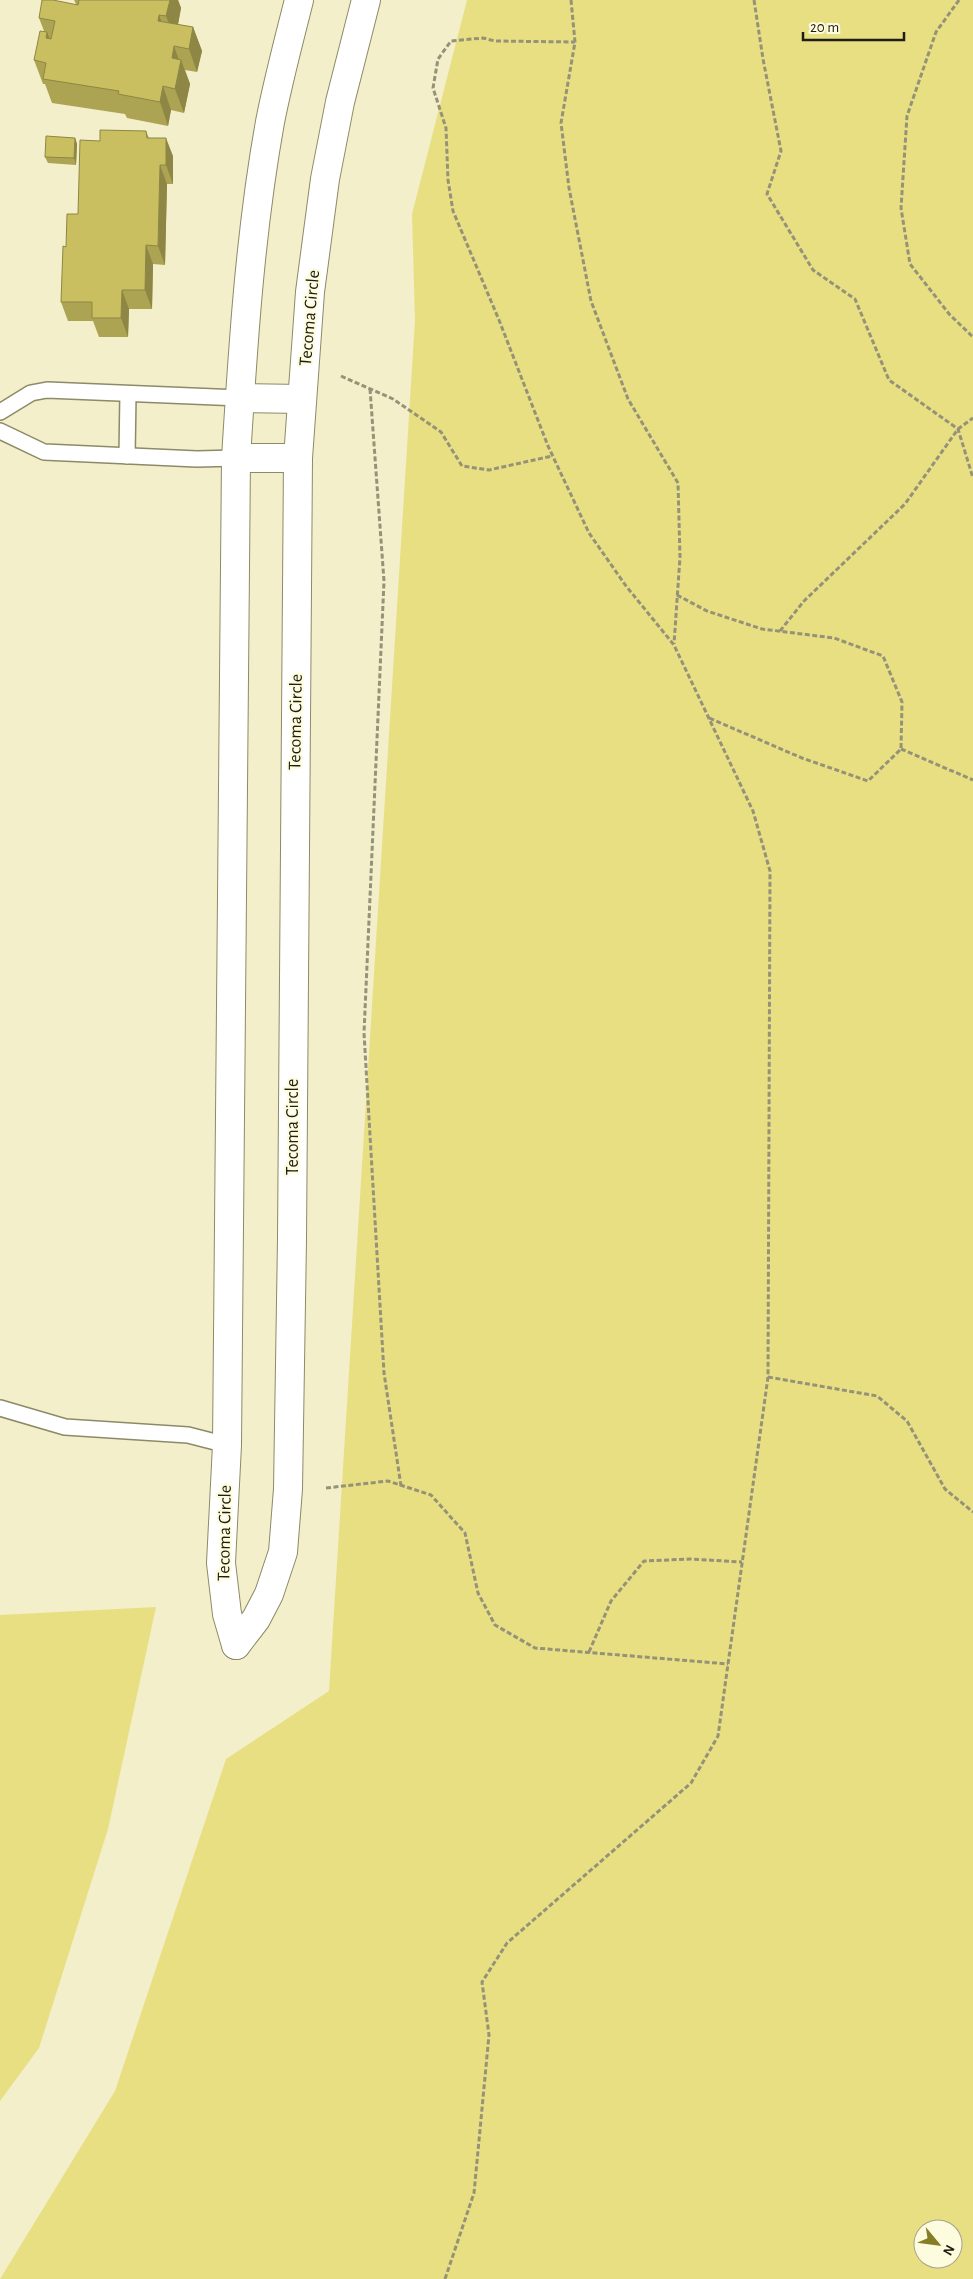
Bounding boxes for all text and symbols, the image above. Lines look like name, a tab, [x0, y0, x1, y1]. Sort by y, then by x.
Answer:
scale bar	[803, 10, 904, 42]
text: 20 m	[810, 20, 839, 35]
street label: Tecoma Circle	[297, 269, 323, 367]
street label: Tecoma Circle	[286, 674, 306, 770]
street label: Tecoma Circle	[284, 1079, 302, 1175]
street label: Tecoma Circle	[215, 1485, 235, 1581]
north arrow	[913, 2219, 963, 2269]
text: N	[940, 2242, 957, 2257]

